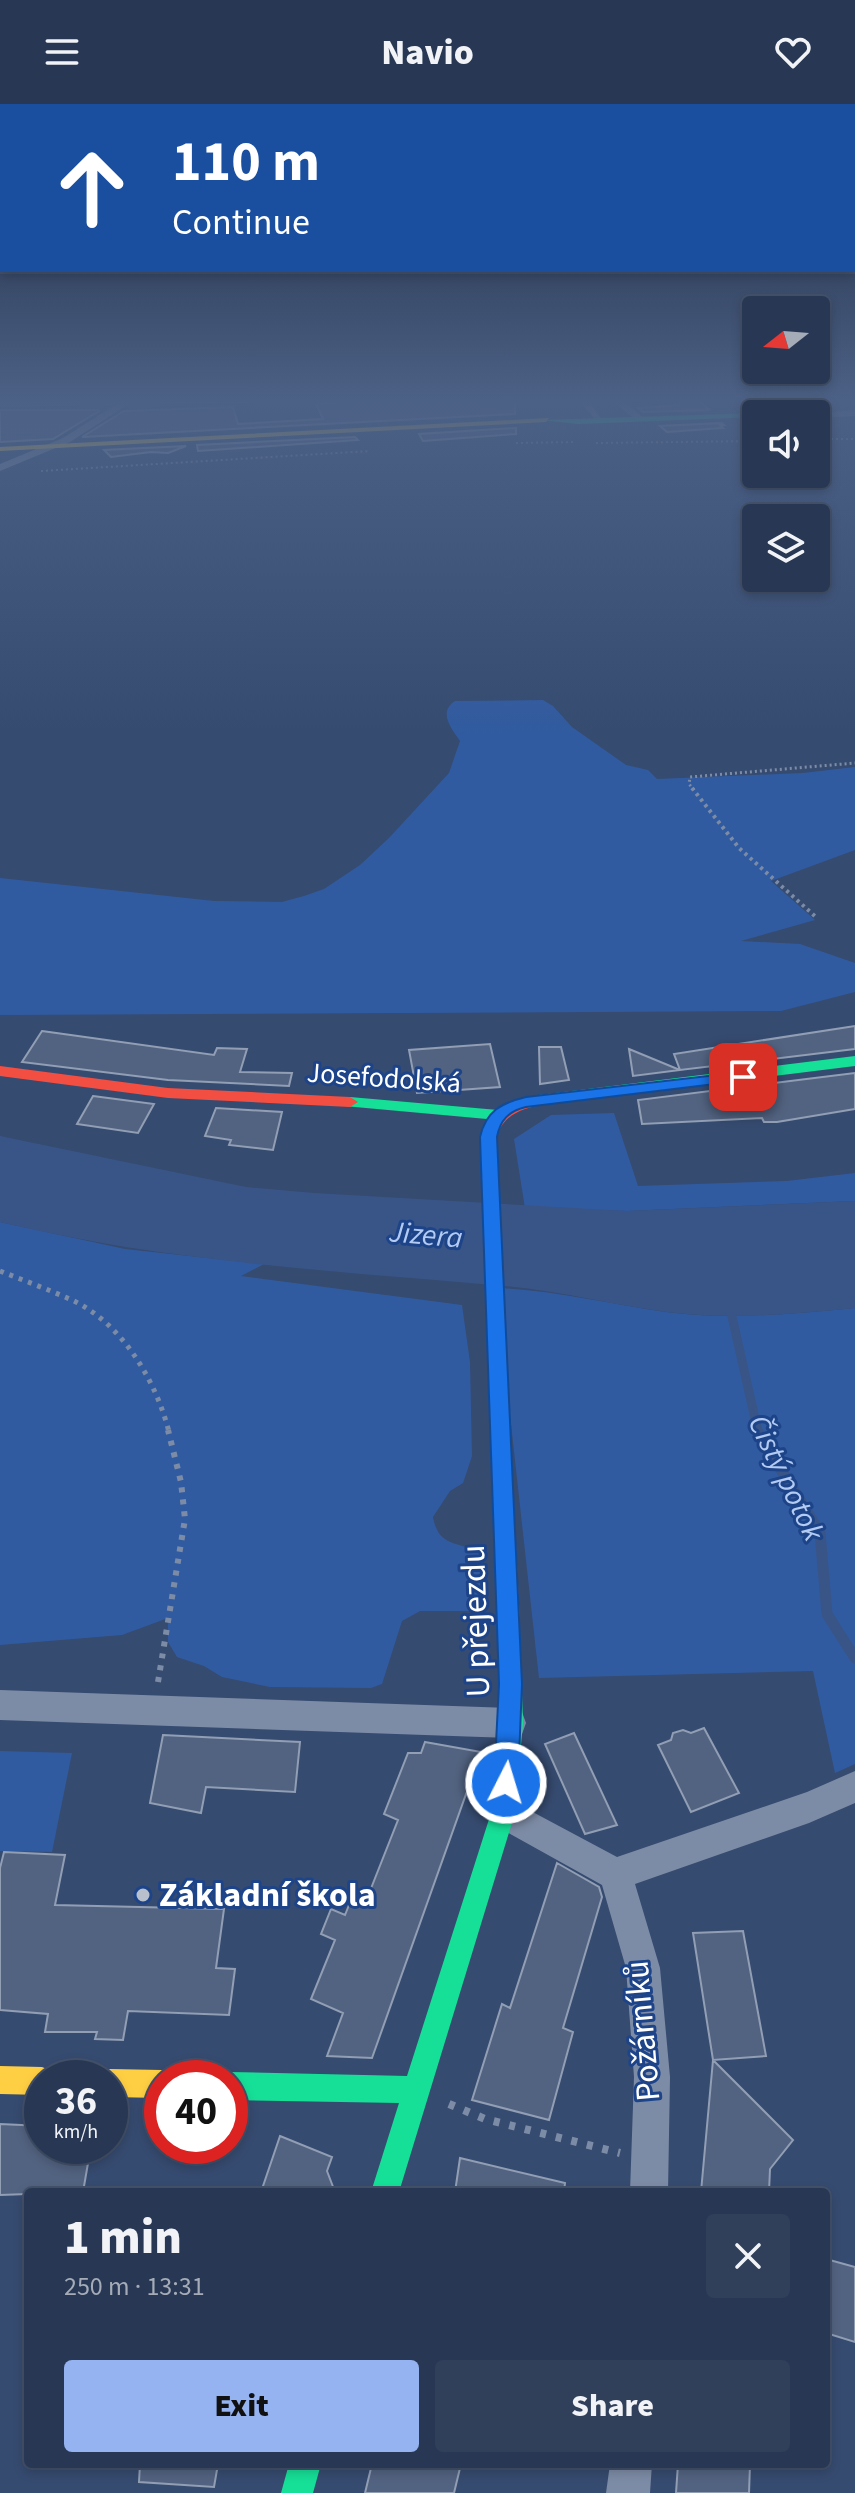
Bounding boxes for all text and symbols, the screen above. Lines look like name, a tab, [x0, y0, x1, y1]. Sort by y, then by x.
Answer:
text: Navio	[381, 27, 474, 78]
icon: menu	[40, 30, 84, 74]
icon: heart	[771, 30, 815, 74]
text: 110 m	[172, 123, 320, 202]
icon: ahead	[40, 136, 144, 240]
text: Continue	[172, 197, 310, 248]
north arrow	[742, 296, 830, 384]
map controls	[742, 296, 830, 592]
button: sound	[742, 400, 830, 488]
button: layers	[742, 504, 830, 592]
pin	[709, 1043, 777, 1111]
street label: Josefodolská	[306, 1053, 462, 1103]
icon: arrive	[721, 1055, 765, 1099]
water label: Jizera	[387, 1210, 464, 1260]
water label: Čistý potok	[737, 1408, 835, 1549]
street label: U přejezdu	[449, 1544, 503, 1698]
position arrow	[464, 1741, 548, 1825]
place label: Základní škola	[159, 1871, 376, 1920]
marker: Základní škola	[134, 1886, 152, 1904]
street label: Požárníků	[612, 1959, 674, 2103]
speed limit sign: 40	[144, 2060, 248, 2164]
text: 36	[55, 2073, 97, 2130]
text: km/h	[54, 2118, 98, 2146]
text: 1 min	[64, 2204, 182, 2272]
button: close	[706, 2214, 790, 2298]
text: 250 m · 13:31	[64, 2268, 205, 2305]
button: Exit	[64, 2360, 419, 2452]
button: Share	[435, 2360, 790, 2452]

